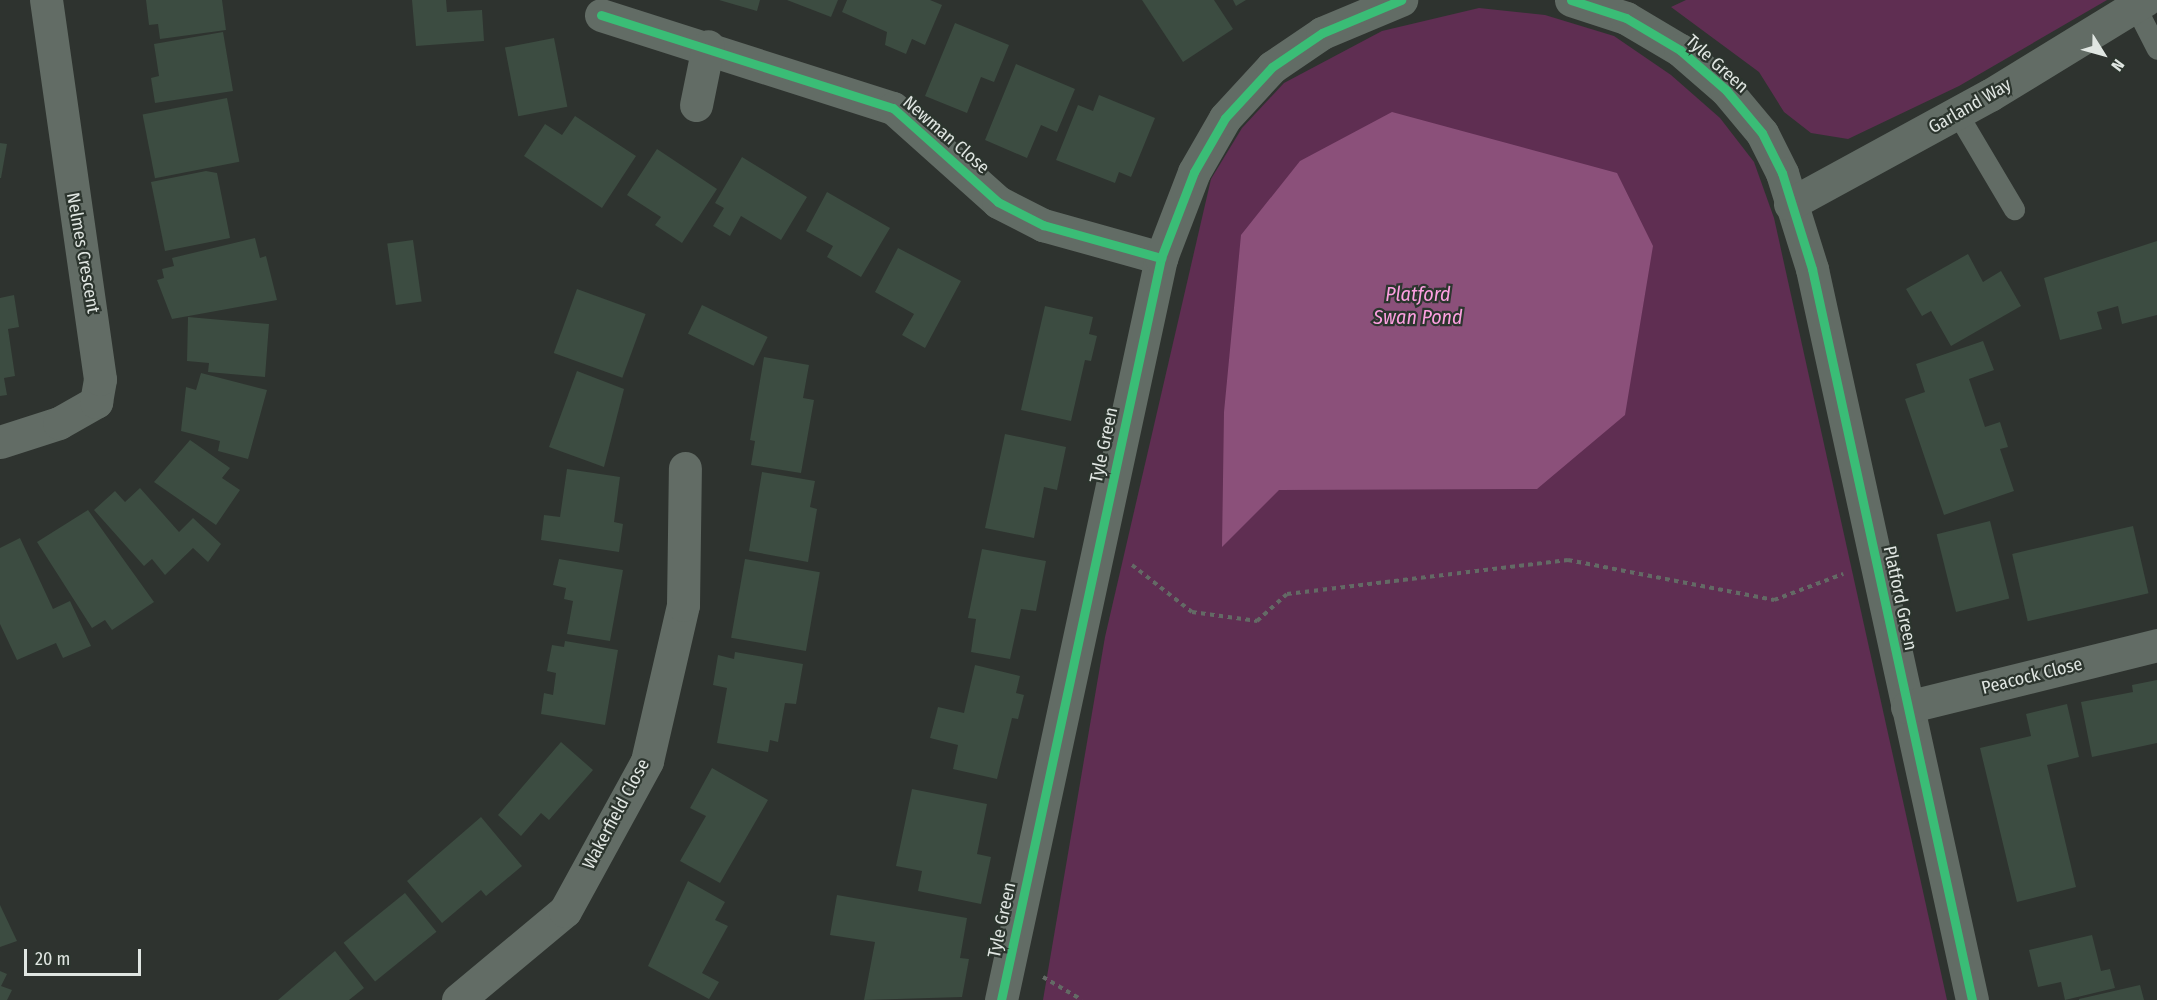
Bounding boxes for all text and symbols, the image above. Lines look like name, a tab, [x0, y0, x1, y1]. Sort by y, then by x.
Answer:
north arrow	[2073, 24, 2133, 84]
street label: Tyle Green	[1681, 30, 1753, 98]
text: N	[2107, 56, 2128, 75]
street label: Garland Way	[1925, 74, 2015, 138]
street label: Newman Close	[898, 92, 994, 178]
street label: Nelmes Crescent	[62, 191, 104, 315]
water label: Platford Swan Pond	[1373, 283, 1463, 330]
street label: Tyle Green	[1085, 405, 1123, 485]
street label: Platford Green	[1878, 544, 1922, 652]
street label: Peacock Close	[1979, 653, 2085, 699]
street label: Wakerfield Close	[578, 755, 654, 873]
street label: Tyle Green	[983, 880, 1021, 960]
scale bar	[27, 937, 144, 975]
text: 20 m	[35, 948, 70, 970]

